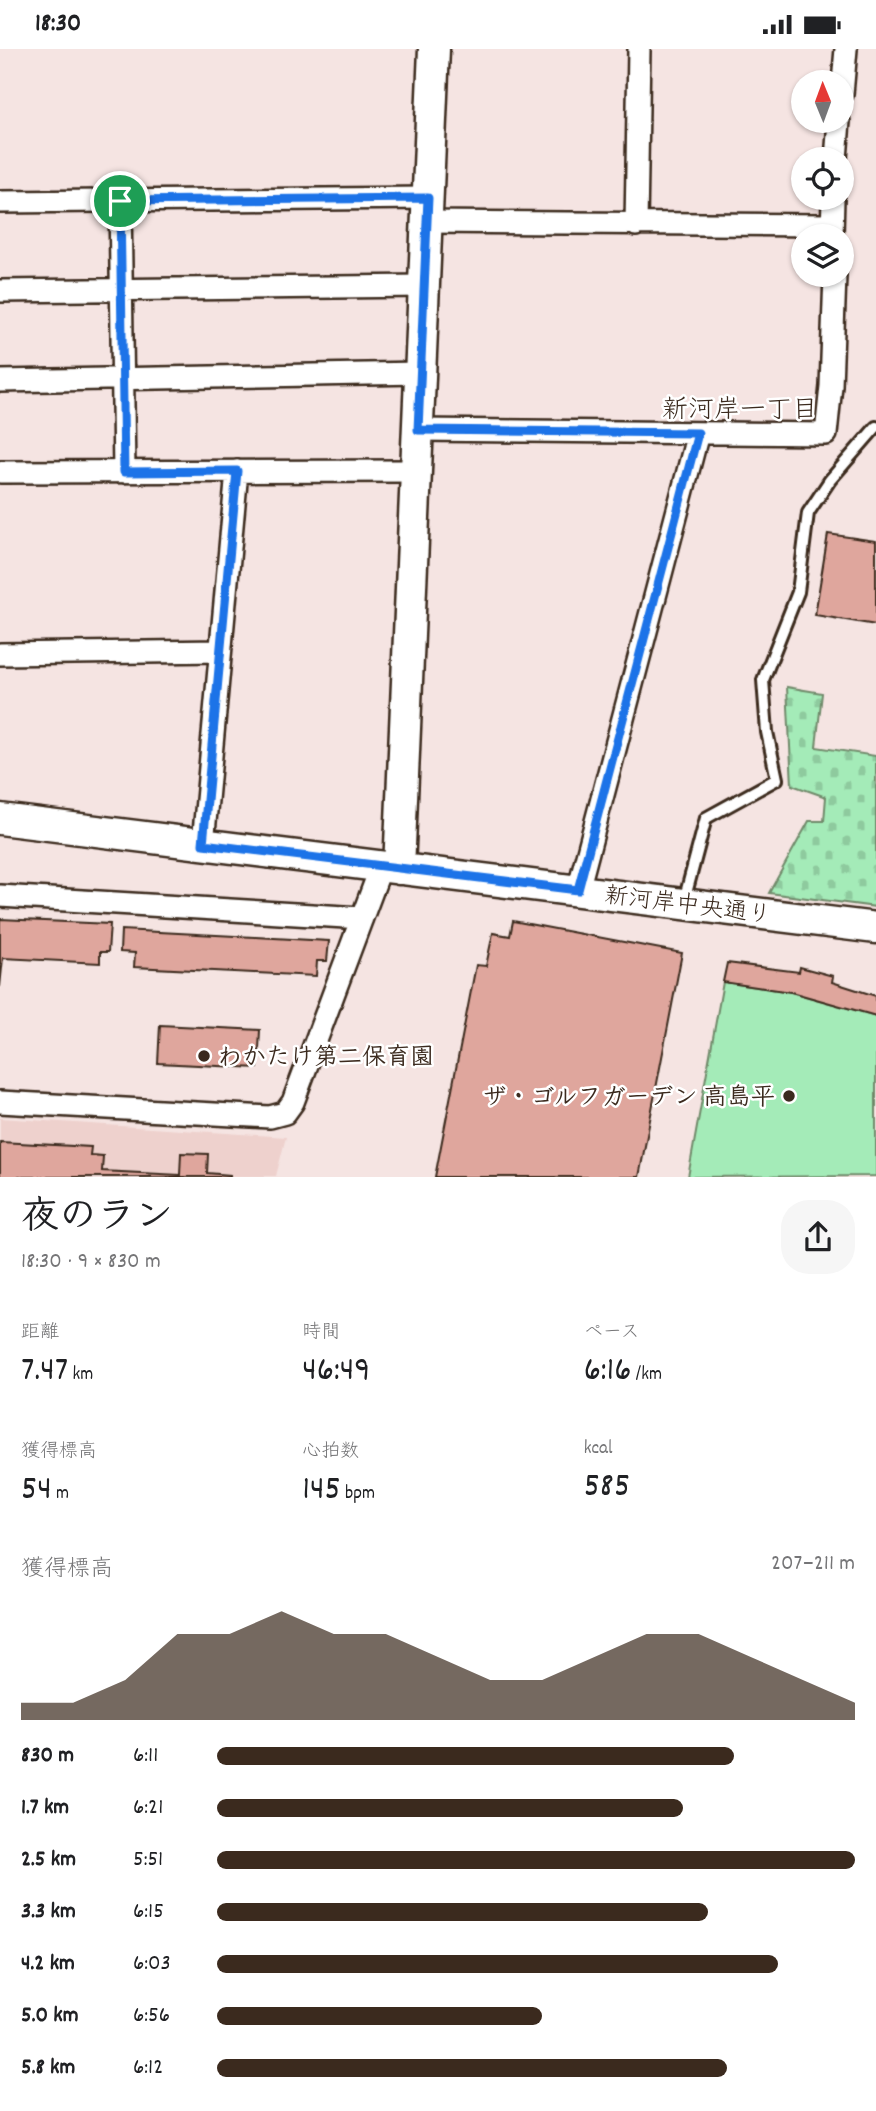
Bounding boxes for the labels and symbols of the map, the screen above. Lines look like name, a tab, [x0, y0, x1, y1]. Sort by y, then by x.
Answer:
north arrow	[791, 70, 854, 133]
pin	[90, 171, 150, 231]
district label: 新河岸一丁目	[662, 393, 818, 430]
street label: 新河岸中央通り	[602, 880, 773, 934]
place label: わかたけ第二保育園	[218, 1042, 434, 1076]
marker: わかたけ第二保育園	[196, 1048, 212, 1064]
place label: ザ・ゴルフガーデン 高島平	[482, 1082, 775, 1116]
marker: ザ・ゴルフガーデン 高島平	[781, 1088, 797, 1104]

